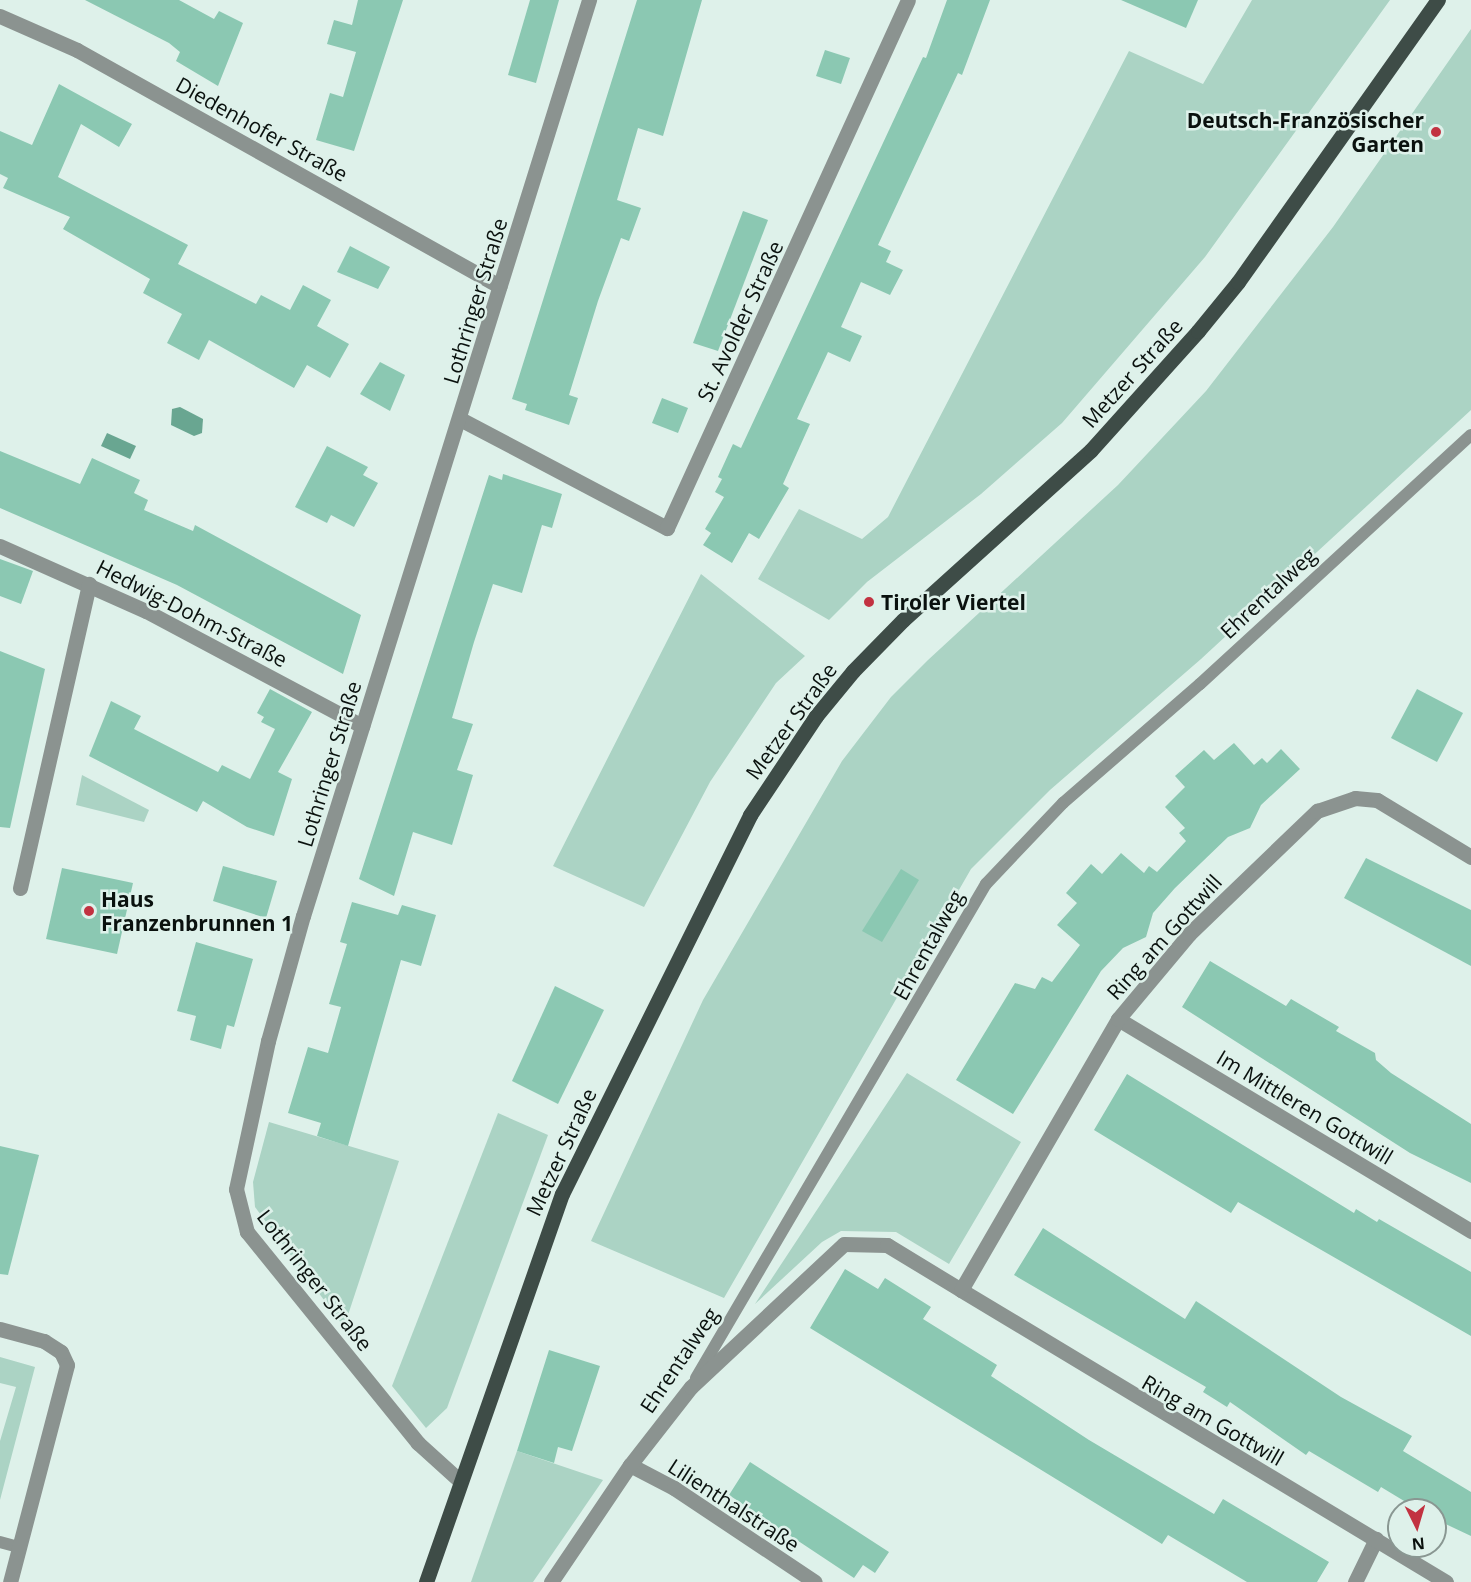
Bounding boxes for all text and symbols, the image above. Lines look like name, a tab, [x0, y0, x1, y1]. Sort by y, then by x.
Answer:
street label: Diedenhofer Straße	[172, 71, 352, 187]
place label: Deutsch-Französischer Garten	[1187, 107, 1424, 157]
marker: Deutsch-Französischer Garten	[1429, 125, 1443, 139]
street label: Lothringer Straße	[438, 215, 512, 387]
street label: St. Avolder Straße	[692, 237, 788, 405]
street label: Metzer Straße	[1076, 313, 1188, 433]
street label: Ehrentalweg	[1215, 542, 1321, 644]
street label: Hedwig-Dohm-Straße	[92, 554, 292, 672]
place label: Tiroler Viertel	[881, 589, 1026, 615]
marker: Tiroler Viertel	[862, 595, 876, 609]
street label: Metzer Straße	[740, 658, 842, 784]
street label: Lothringer Straße	[292, 678, 366, 850]
street label: Ring am Gottwill	[1101, 869, 1227, 1005]
place label: Haus Franzenbrunnen 1	[101, 886, 293, 936]
street label: Ehrentalweg	[887, 886, 969, 1004]
marker: Haus Franzenbrunnen 1	[82, 904, 96, 918]
street label: Im Mittleren Gottwill	[1212, 1044, 1398, 1170]
street label: Metzer Straße	[520, 1084, 602, 1220]
street label: Lothringer Straße	[252, 1204, 378, 1356]
street label: Ehrentalweg	[635, 1302, 723, 1418]
street label: Ring am Gottwill	[1138, 1369, 1288, 1471]
street label: Lilienthalstraße	[664, 1453, 804, 1557]
north arrow	[1387, 1498, 1447, 1558]
text: N	[1411, 1532, 1426, 1555]

